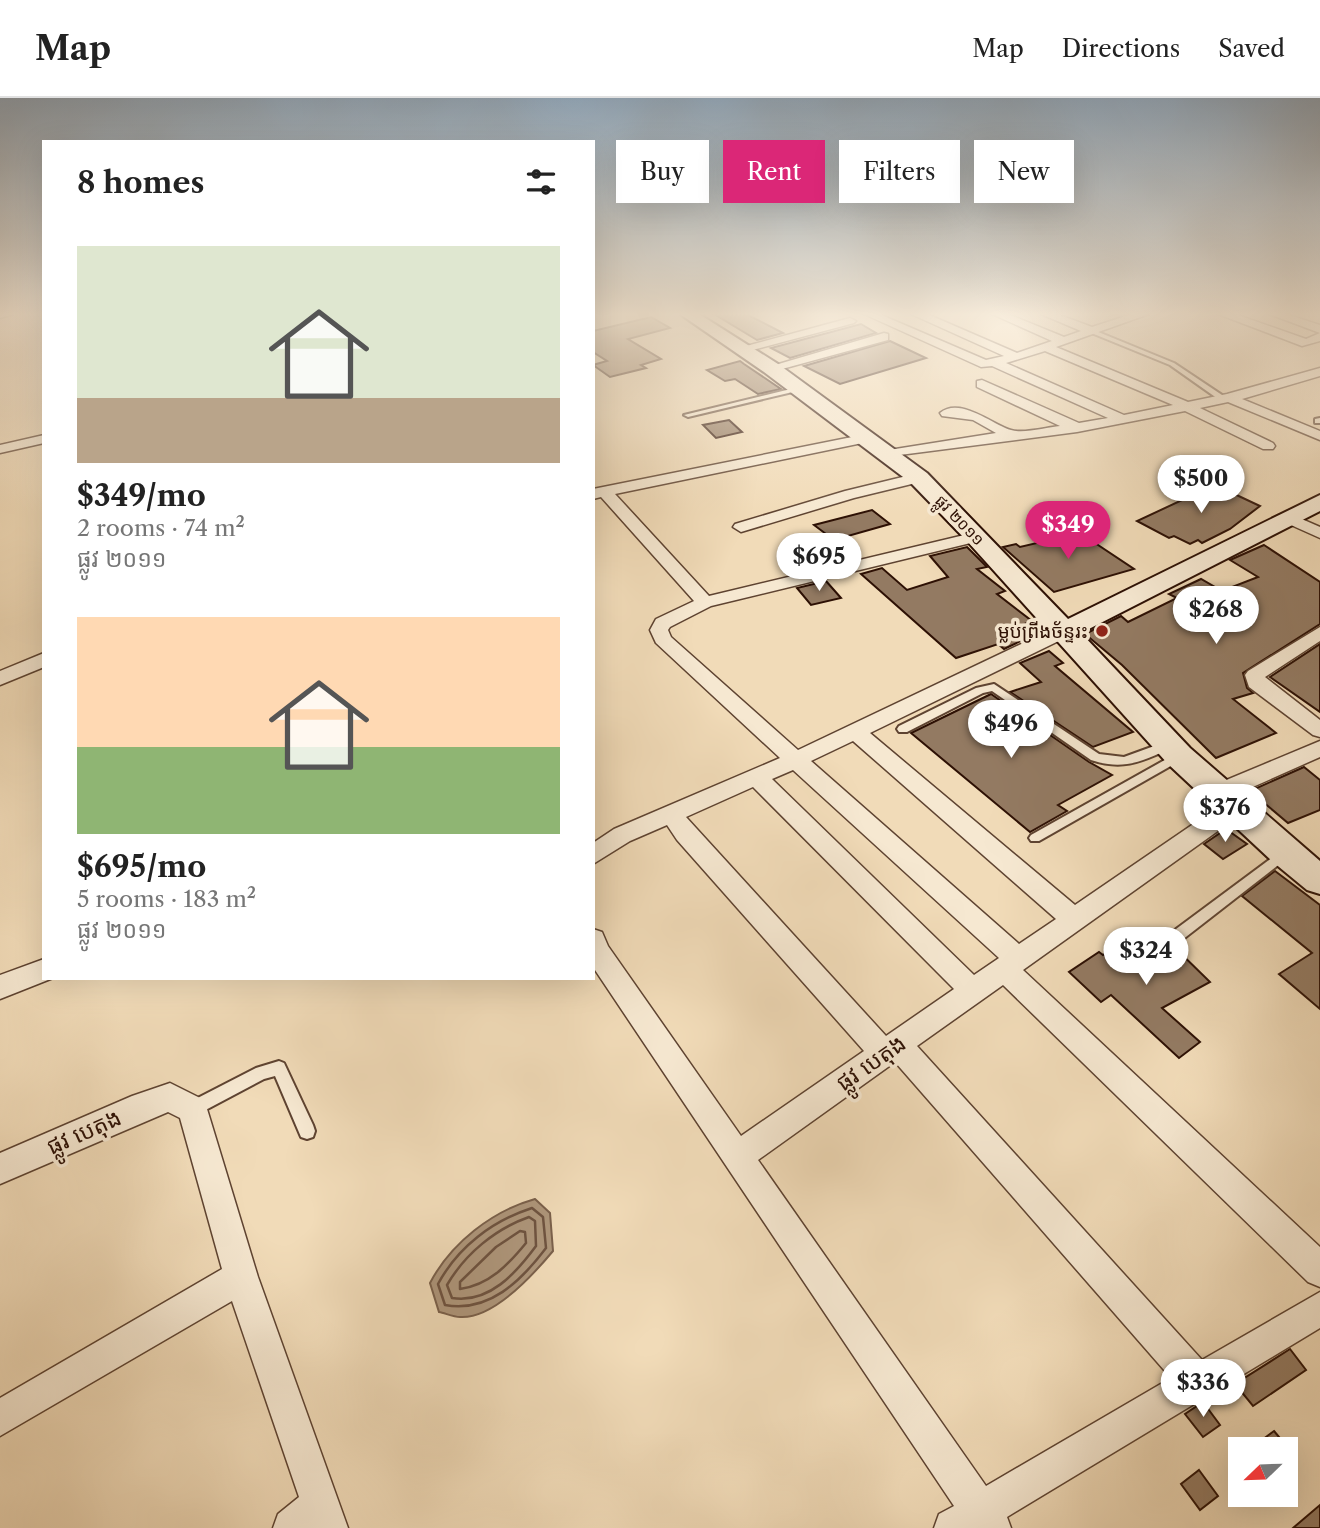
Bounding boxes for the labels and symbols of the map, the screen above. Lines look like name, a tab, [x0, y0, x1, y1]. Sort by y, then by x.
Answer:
pin: $500	[1160, 456, 1242, 515]
street label: ផ្លូវ ២០១១	[928, 491, 989, 553]
pin: $349	[1027, 502, 1109, 561]
pin: $695	[778, 533, 860, 593]
pin: $268	[1175, 587, 1257, 646]
place label: ម្លប់ព្រីងច័ន្ទរះ	[998, 620, 1088, 643]
marker: ម្លប់ព្រីងច័ន្ទរះ	[1094, 623, 1110, 639]
pin: $496	[970, 700, 1052, 760]
pin: $376	[1184, 784, 1266, 844]
pin: $324	[1105, 928, 1187, 987]
street label: ផ្លូវ បេតុង	[831, 1029, 916, 1103]
street label: ផ្លូវ បេតុង	[42, 1103, 129, 1168]
pin: $336	[1162, 1360, 1244, 1419]
north arrow	[1228, 1437, 1298, 1507]

